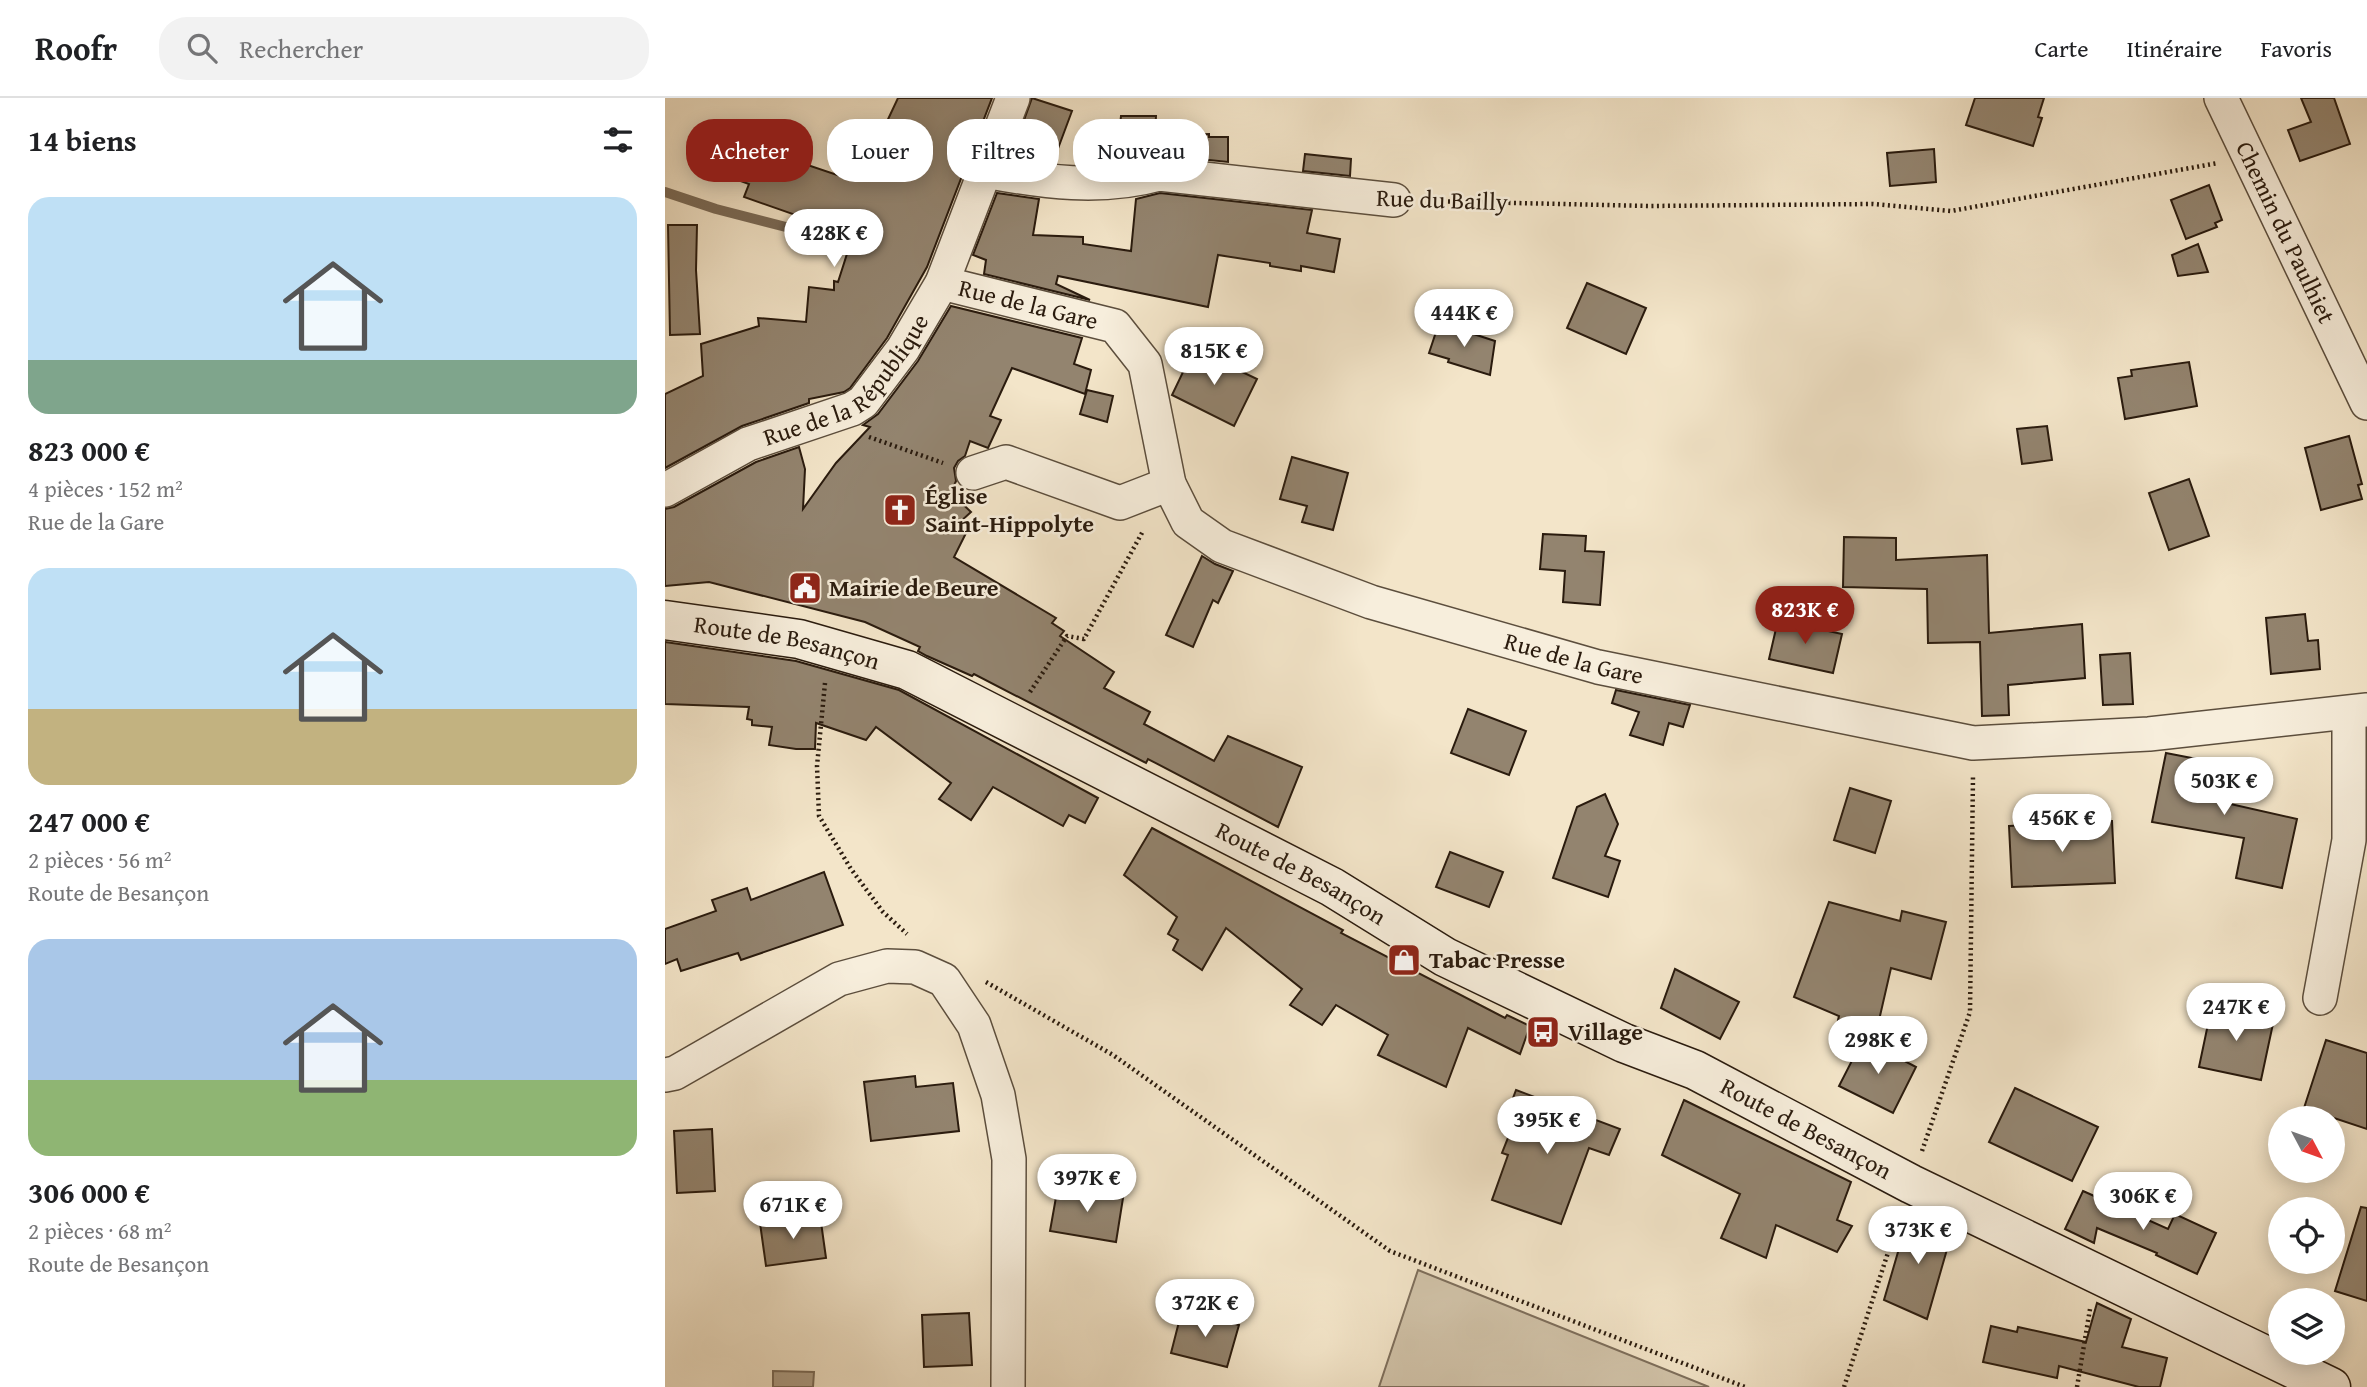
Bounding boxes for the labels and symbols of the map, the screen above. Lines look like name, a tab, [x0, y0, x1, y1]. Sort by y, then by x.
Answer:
street label: Chemin du Paulhiet	[2227, 135, 2345, 329]
street label: Rue du Bailly	[1376, 180, 1508, 219]
pin: 428K €	[777, 209, 891, 269]
street label: Rue de la Gare	[955, 270, 1102, 338]
pin: 444K €	[1407, 289, 1521, 349]
street label: Rue de la République	[758, 307, 937, 455]
pin: 815K €	[1157, 328, 1271, 387]
place label: Église Saint-Hippolyte	[925, 478, 1094, 541]
church icon: Église Saint-Hippolyte	[881, 491, 919, 529]
public building icon: Mairie de Beure	[786, 569, 824, 607]
place label: Mairie de Beure	[829, 570, 999, 605]
pin: 823K €	[1748, 587, 1862, 646]
street label: Route de Besançon	[692, 606, 884, 678]
street label: Rue de la Gare	[1500, 623, 1646, 693]
pin: 503K €	[2167, 758, 2281, 817]
pin: 456K €	[2005, 794, 2119, 854]
street label: Route de Besançon	[1210, 813, 1393, 934]
shop icon: Tabac Presse	[1385, 941, 1423, 979]
place label: Tabac Presse	[1429, 942, 1565, 977]
pin: 247K €	[2179, 984, 2293, 1043]
bus stop icon: Village	[1524, 1013, 1562, 1051]
place label: Village	[1568, 1014, 1643, 1049]
pin: 298K €	[1821, 1016, 1935, 1076]
street label: Route de Besançon	[1715, 1069, 1899, 1188]
pin: 395K €	[1490, 1096, 1604, 1156]
north arrow	[2268, 1106, 2345, 1183]
pin: 397K €	[1030, 1154, 1144, 1214]
pin: 306K €	[2086, 1172, 2200, 1232]
pin: 671K €	[736, 1182, 850, 1241]
pin: 373K €	[1861, 1206, 1975, 1266]
pin: 372K €	[1148, 1280, 1262, 1339]

